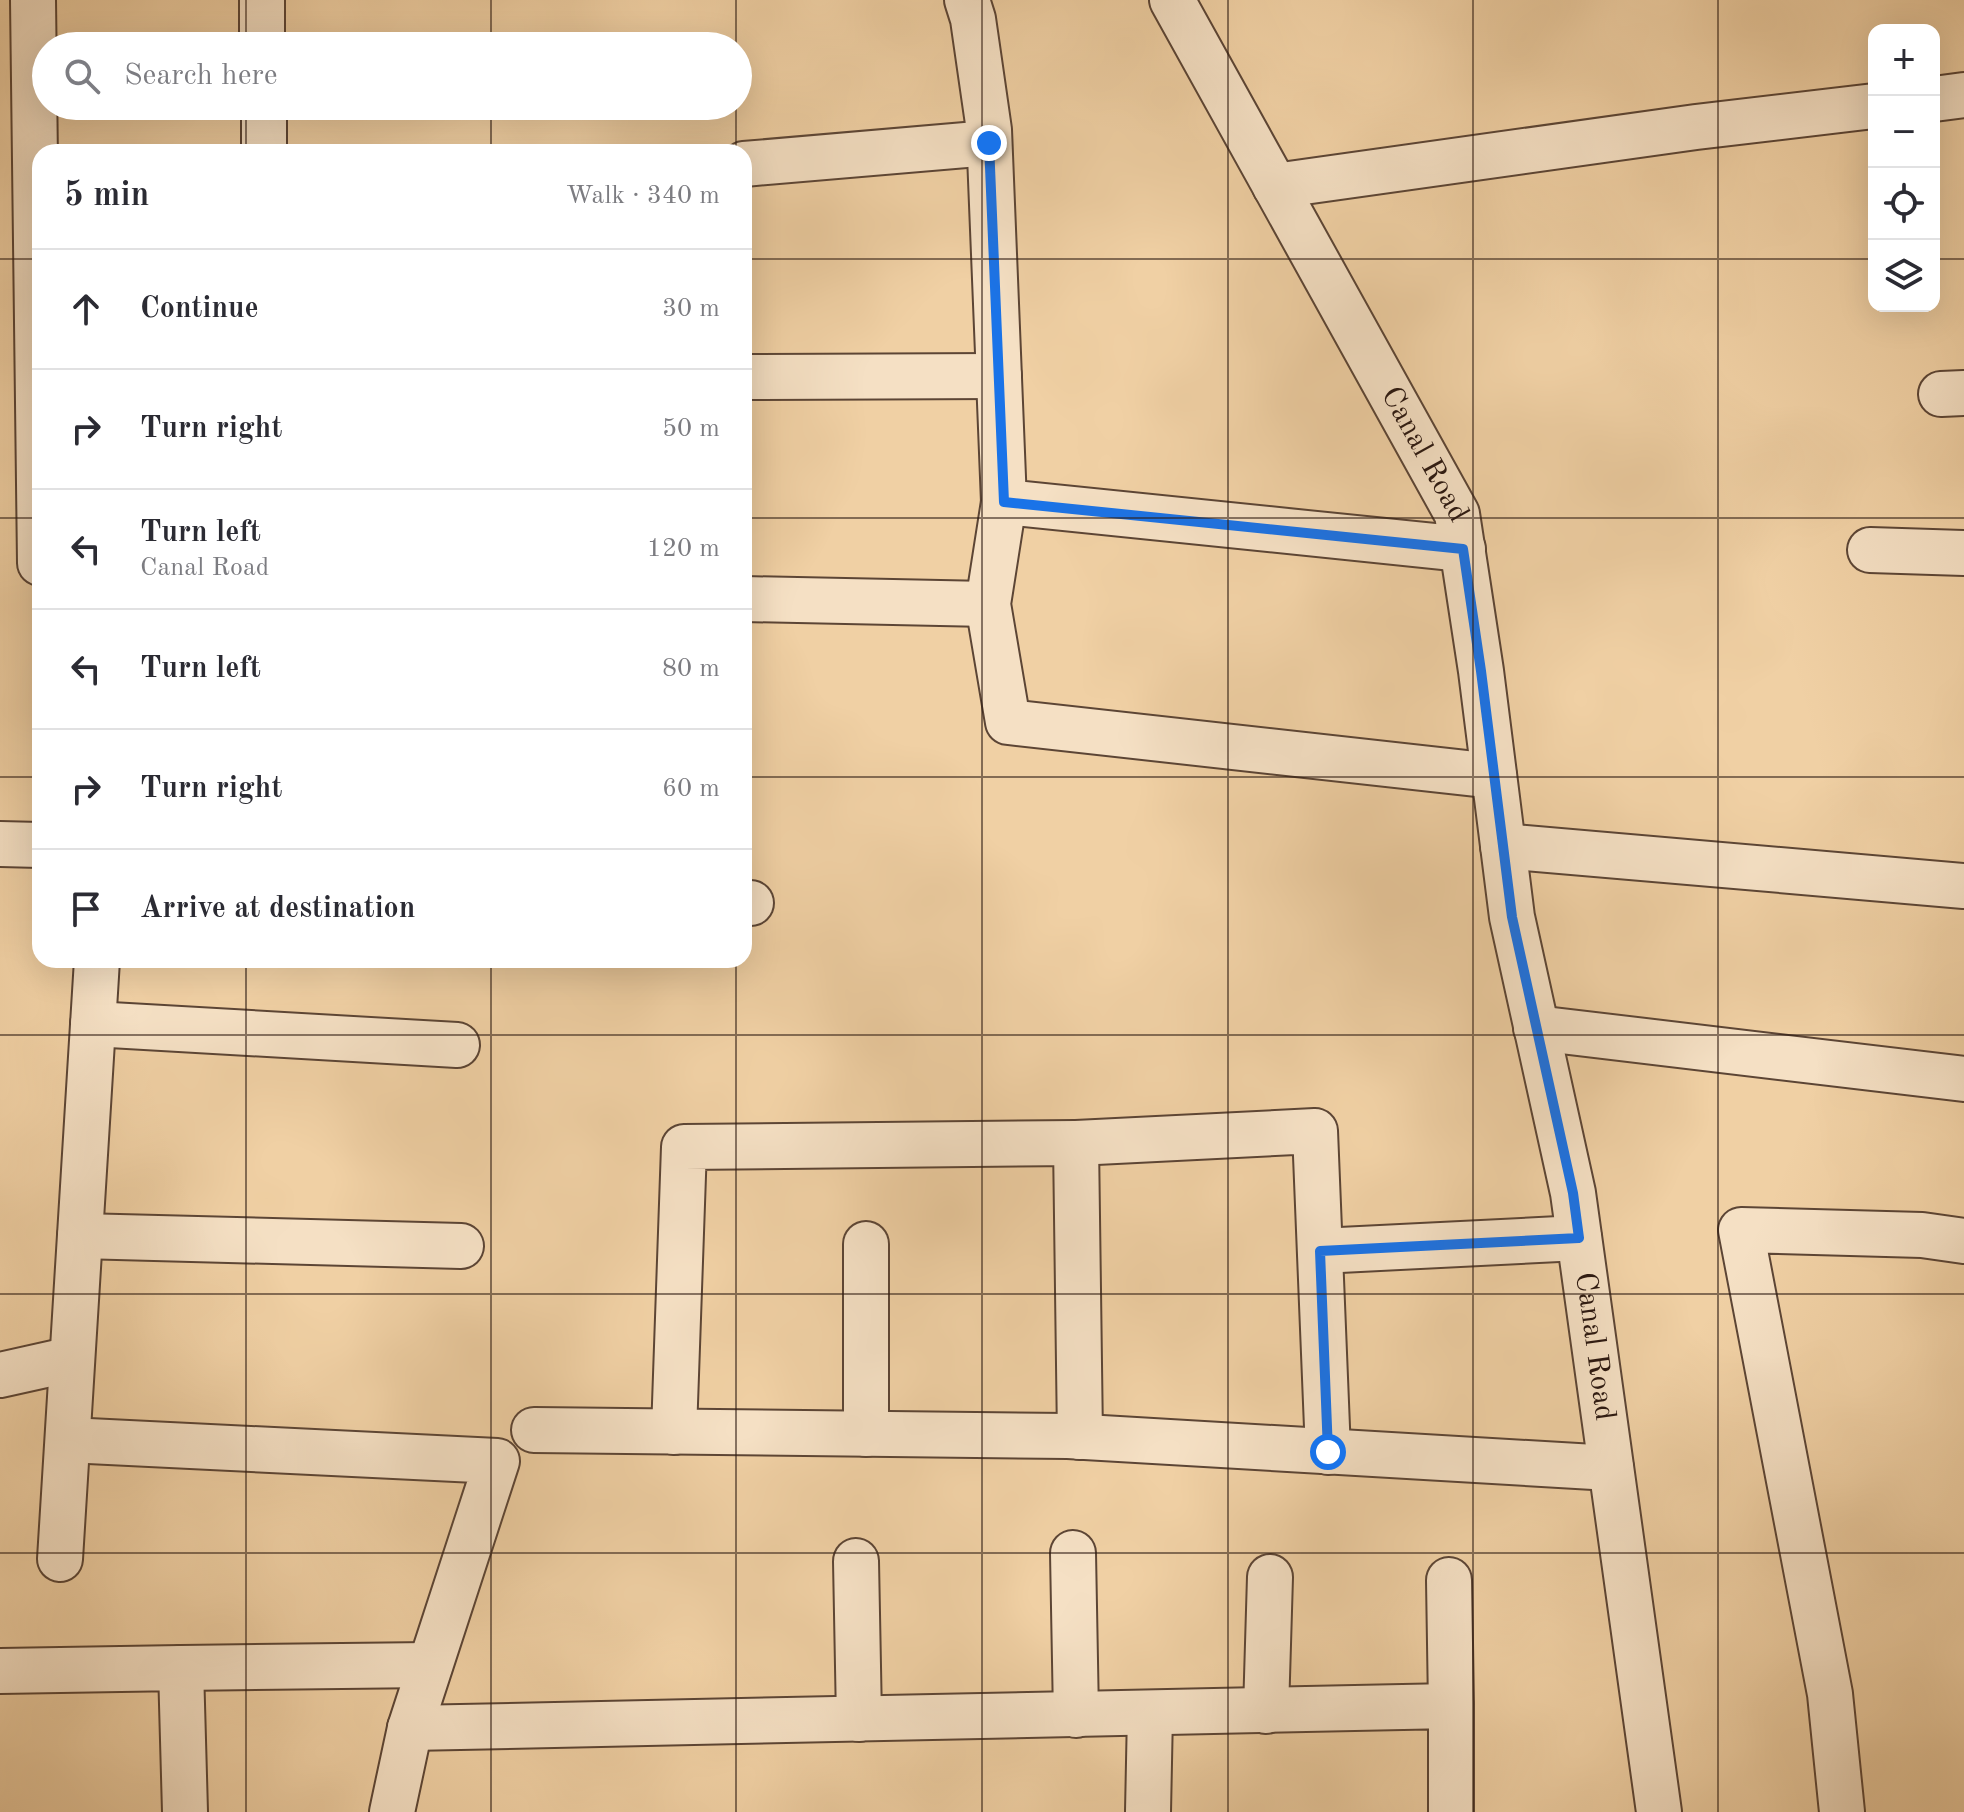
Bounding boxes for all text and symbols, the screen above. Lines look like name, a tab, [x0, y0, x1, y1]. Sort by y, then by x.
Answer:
map controls	[1868, 24, 1940, 312]
button: +	[1868, 24, 1940, 96]
search box	[32, 32, 752, 120]
icon: search	[60, 54, 104, 98]
text: Search here	[124, 61, 278, 91]
button: −	[1868, 96, 1940, 168]
route end	[971, 125, 1007, 161]
button: locate	[1868, 168, 1940, 240]
text: 5 min	[64, 179, 149, 213]
text: Walk · 340 m	[566, 183, 720, 209]
button: layers	[1868, 240, 1940, 312]
icon: ahead	[64, 287, 108, 331]
text: Continue	[140, 294, 259, 324]
text: 30 m	[662, 296, 720, 322]
street label: Canal Road	[1375, 382, 1473, 527]
icon: right	[64, 407, 108, 451]
text: Turn right	[140, 414, 282, 444]
text: 50 m	[662, 416, 720, 442]
text: Turn left	[140, 518, 261, 548]
icon: left	[64, 527, 108, 571]
text: 120 m	[647, 536, 720, 562]
text: Canal Road	[140, 555, 269, 581]
icon: left	[64, 647, 108, 691]
text: Turn left	[140, 654, 261, 684]
text: 80 m	[662, 656, 720, 682]
icon: right	[64, 767, 108, 811]
text: Turn right	[140, 774, 282, 804]
text: 60 m	[662, 776, 720, 802]
icon: arrive	[64, 887, 108, 931]
text: Arrive at destination	[140, 894, 415, 924]
street label: Canal Road	[1569, 1270, 1619, 1422]
route start	[1310, 1434, 1346, 1470]

